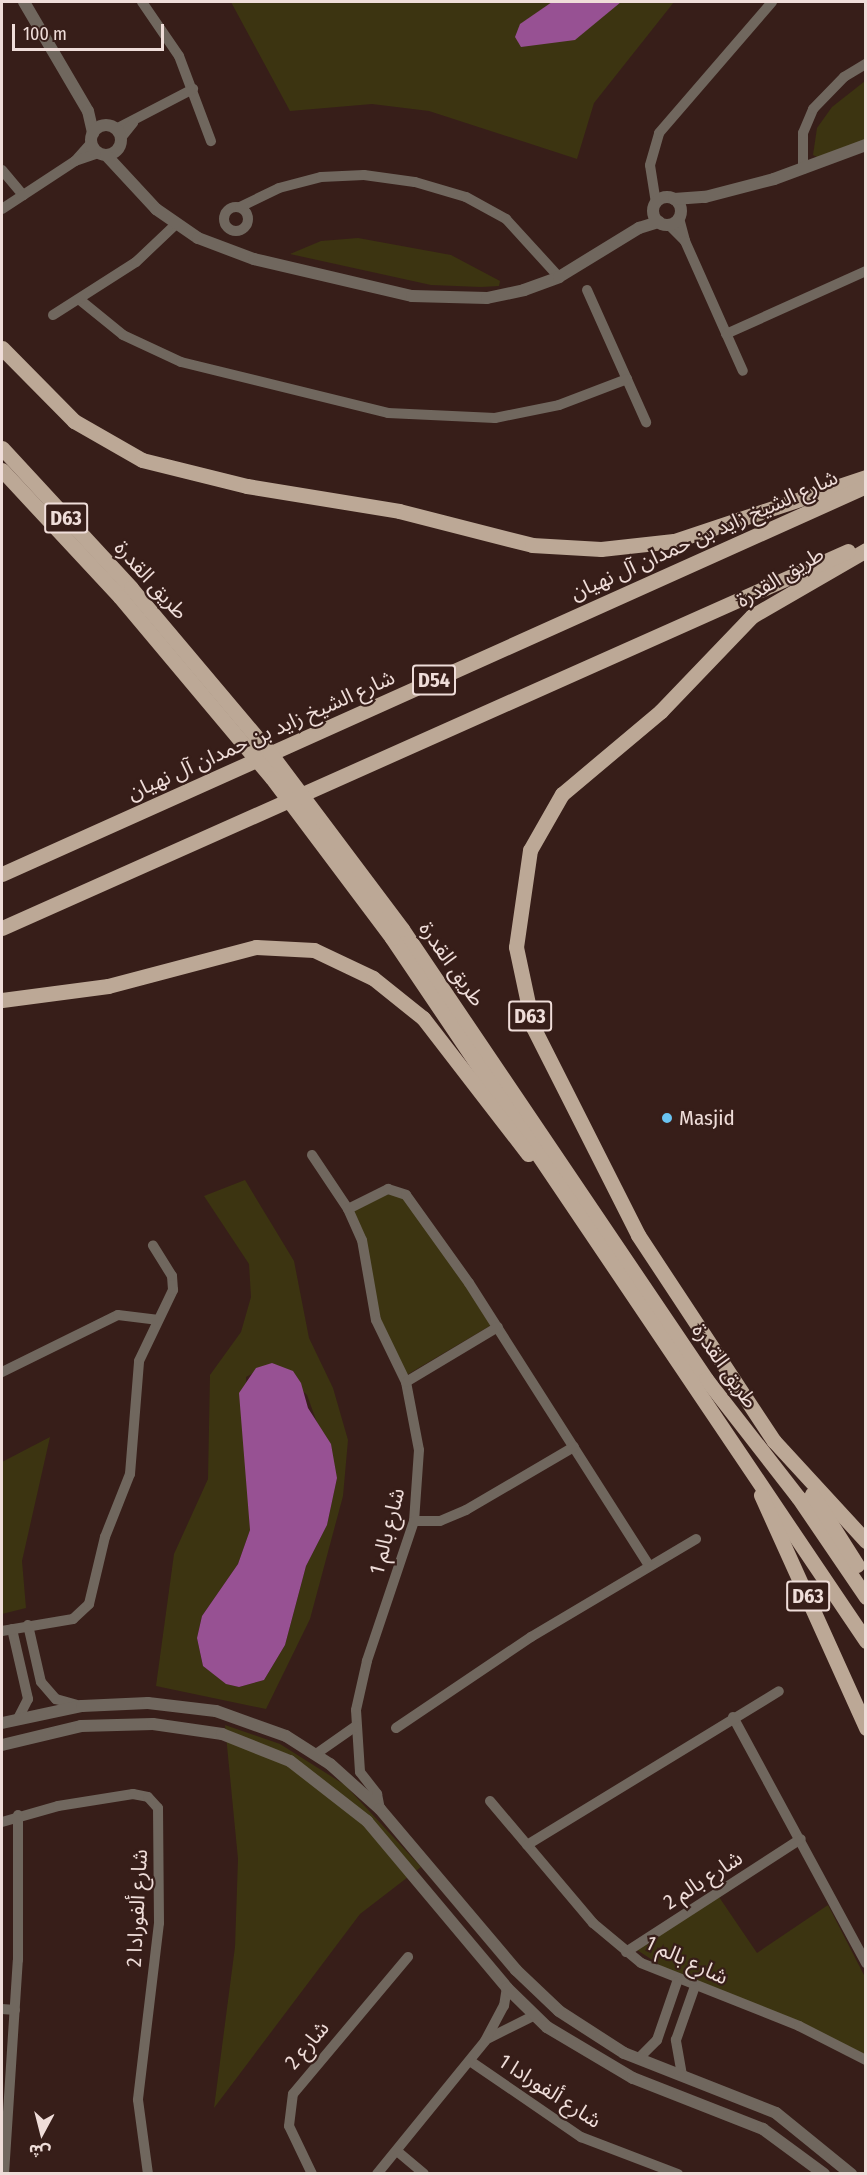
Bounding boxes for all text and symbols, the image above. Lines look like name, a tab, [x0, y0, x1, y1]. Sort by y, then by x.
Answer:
scale bar	[15, 12, 166, 50]
text: 100 m	[23, 23, 67, 45]
street label: شارع الشيخ زايد بن حمدان آل نهيان	[566, 464, 842, 606]
road number: D63	[44, 501, 88, 535]
street label: طريق القدرة	[109, 535, 193, 625]
street label: طريق القدرة	[732, 541, 828, 613]
road number: D54	[412, 663, 456, 697]
street label: شارع الشيخ زايد بن حمدان آل نهيان	[123, 664, 399, 806]
street label: طريق القدرة	[414, 917, 490, 1011]
road number: D63	[508, 999, 552, 1033]
place label: Masjid	[679, 1105, 735, 1131]
marker: Masjid	[660, 1111, 674, 1125]
street label: طريق القدرة	[687, 1319, 763, 1413]
street label: شارع بالم 1	[364, 1485, 410, 1577]
road number: D63	[786, 1579, 830, 1613]
street label: شارع بالم 2	[659, 1845, 747, 1915]
street label: شارع ألفورادا 2	[121, 1848, 153, 1968]
street label: شارع بالم 1	[642, 1930, 732, 1990]
street label: شارع 2	[280, 2016, 334, 2074]
street label: شارع ألفورادا 1	[494, 2049, 606, 2133]
north arrow	[12, 2103, 72, 2163]
text: ش	[28, 2141, 52, 2162]

